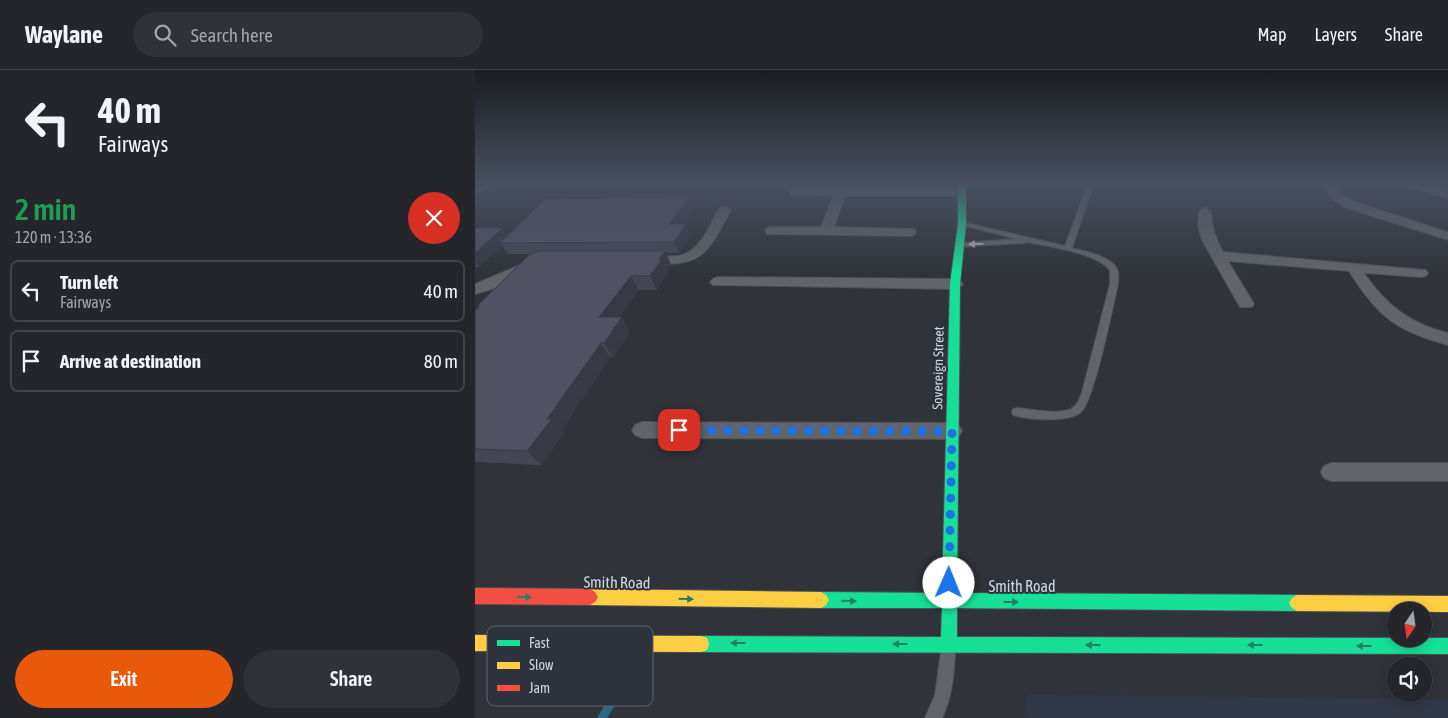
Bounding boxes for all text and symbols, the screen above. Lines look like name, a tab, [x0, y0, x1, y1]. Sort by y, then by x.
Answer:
search box	[133, 12, 483, 57]
text: Waylane	[25, 21, 103, 48]
icon: search	[151, 21, 179, 49]
text: Search here	[191, 24, 273, 46]
text: Map	[1257, 24, 1286, 45]
text: Layers	[1314, 24, 1357, 45]
text: Share	[1385, 24, 1423, 45]
icon: left	[15, 90, 80, 155]
text: 40 m	[98, 90, 161, 130]
text: Fairways	[98, 131, 168, 157]
text: 2 min	[15, 192, 76, 226]
button: close	[408, 192, 460, 244]
text: 120 m · 13:36	[15, 228, 92, 246]
one-way arrow	[968, 240, 984, 248]
text: Turn left	[60, 271, 118, 293]
icon: left	[17, 277, 45, 305]
text: 40 m	[424, 280, 458, 302]
text: Fairways	[60, 293, 111, 311]
street label: Sovereign Street	[929, 326, 947, 410]
icon: arrive	[17, 347, 45, 375]
text: Arrive at destination	[60, 350, 201, 372]
text: 80 m	[424, 350, 458, 372]
pin	[658, 409, 700, 451]
icon: arrive	[665, 416, 693, 444]
position arrow	[922, 556, 974, 608]
street label: Smith Road	[583, 572, 651, 592]
street label: Smith Road	[988, 577, 1056, 595]
one-way arrow	[516, 593, 532, 601]
one-way arrow	[678, 595, 694, 603]
one-way arrow	[841, 597, 857, 605]
one-way arrow	[1003, 598, 1019, 606]
north arrow	[1387, 602, 1433, 648]
map controls	[1387, 602, 1432, 702]
legend	[487, 626, 653, 706]
text: Fast	[529, 635, 550, 651]
one-way arrow	[730, 639, 746, 647]
one-way arrow	[892, 640, 908, 648]
one-way arrow	[1084, 641, 1100, 649]
one-way arrow	[1247, 641, 1263, 649]
one-way arrow	[1356, 641, 1372, 649]
button: Exit	[15, 650, 233, 708]
button: Share	[243, 650, 460, 708]
text: Slow	[529, 657, 554, 673]
button: sound	[1387, 657, 1432, 702]
text: Jam	[529, 680, 550, 696]

